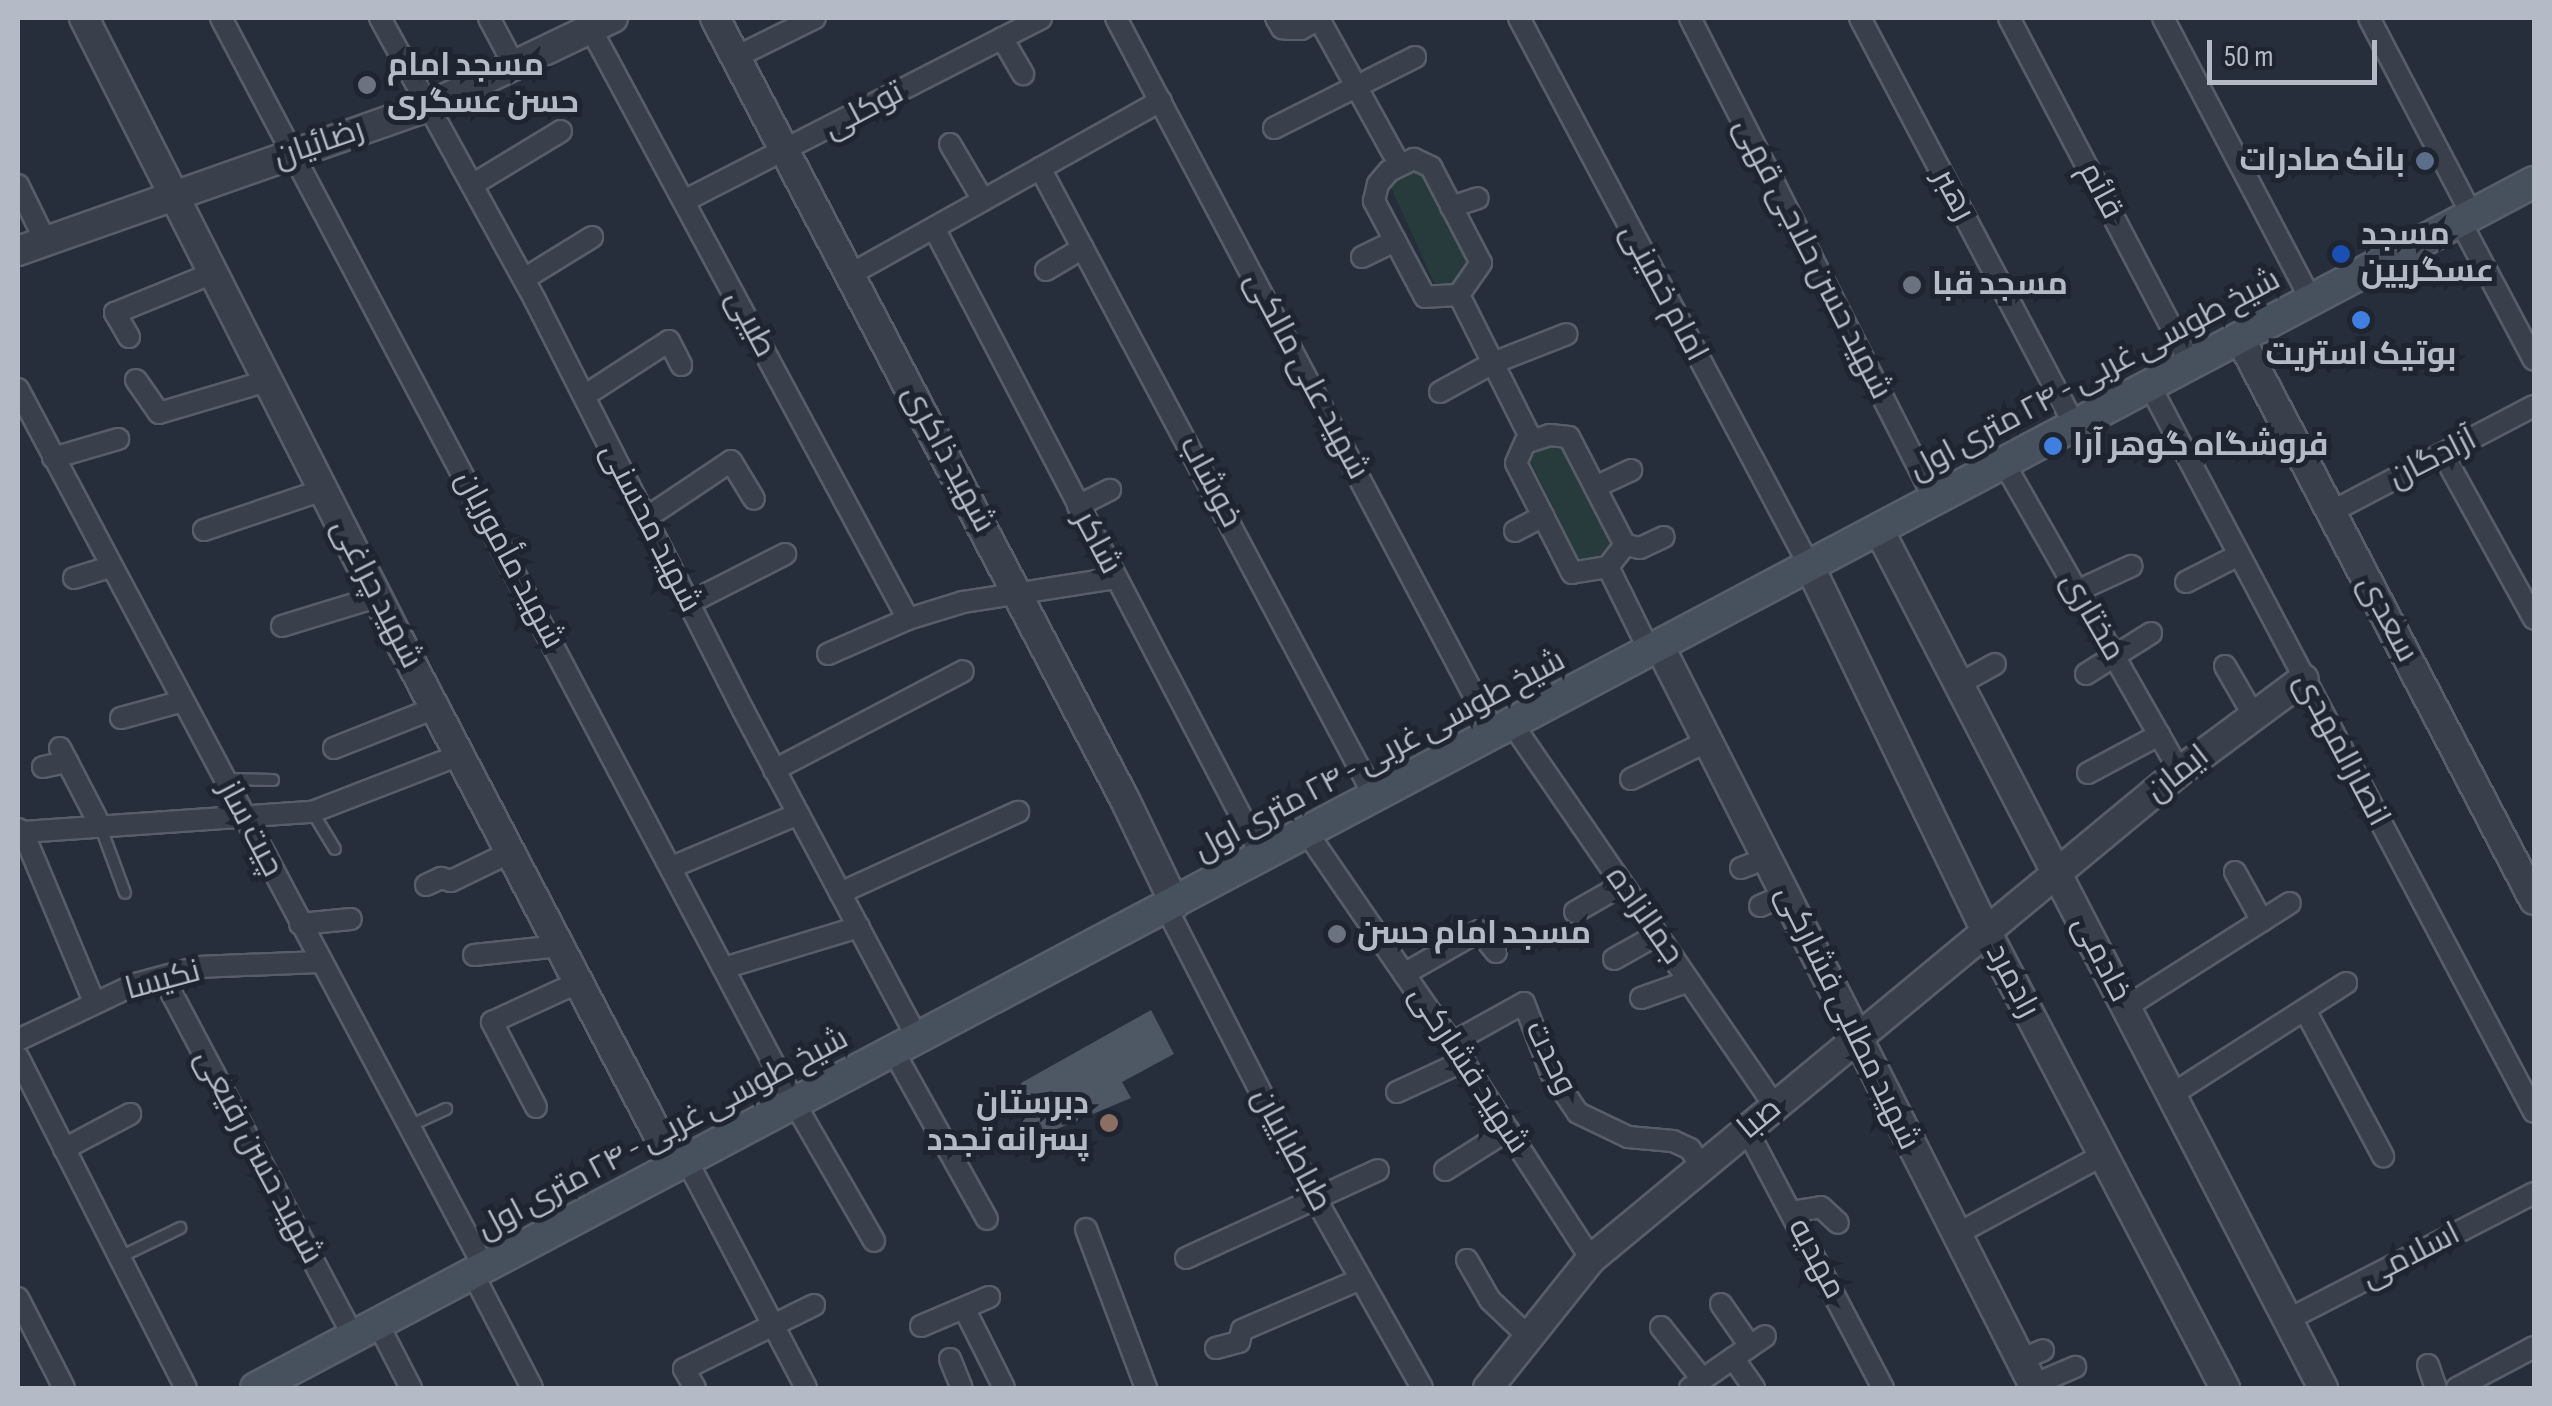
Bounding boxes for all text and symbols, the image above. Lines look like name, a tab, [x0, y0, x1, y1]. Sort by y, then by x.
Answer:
scale bar	[2212, 20, 2382, 82]
text: 50 m	[2224, 39, 2273, 75]
place label: مسجد امام حسن عسگری	[387, 48, 579, 123]
marker: مسجد امام حسن عسگری	[356, 74, 378, 96]
street label: توکلی	[817, 74, 911, 148]
street label: رضائیان	[269, 111, 369, 177]
street label: شهید حسن حلاجی قهی	[1724, 112, 1900, 406]
place label: بانک صادرات	[2239, 142, 2405, 180]
marker: بانک صادرات	[2414, 150, 2436, 172]
street label: قائم	[2069, 156, 2131, 226]
street label: رهبر	[1924, 163, 1982, 227]
place label: مسجد عسگریین	[2361, 217, 2494, 292]
street label: امام خمینی	[1611, 218, 1715, 368]
marker: مسجد عسگریین	[2330, 243, 2352, 265]
street label: شیخ طوسی غربی - ۲۴ متری اول	[1903, 261, 2287, 489]
street label: شهید علی مالکی	[1235, 266, 1377, 486]
place label: مسجد قبا	[1932, 266, 2068, 304]
marker: مسجد قبا	[1901, 274, 1923, 296]
street label: طیبی	[716, 284, 784, 364]
marker: بوتیک استریت	[2350, 309, 2372, 331]
place label: بوتیک استریت	[2266, 336, 2456, 374]
street label: شهید ذاکری	[893, 379, 1003, 539]
street label: آزادگان	[2383, 421, 2483, 497]
place label: فروشگاه گوهر آرا	[2073, 427, 2328, 465]
street label: خوشاب	[1170, 430, 1250, 534]
marker: فروشگاه گوهر آرا	[2042, 435, 2064, 457]
street label: شهید محسنی	[591, 437, 709, 619]
street label: شهید مأموریان	[446, 464, 572, 656]
street label: شاکر	[1065, 505, 1129, 581]
street label: شهید چراغی	[322, 513, 430, 675]
street label: مختاری	[2051, 566, 2133, 668]
street label: سعدی	[2348, 569, 2426, 669]
street label: شیخ طوسی غربی - ۲۴ متری اول	[1188, 642, 1572, 870]
street label: انصارالمهدی	[2285, 667, 2397, 833]
street label: ایمان	[2139, 737, 2217, 811]
street label: چیت ساز	[209, 775, 291, 883]
street label: جمالزاده	[1597, 860, 1691, 972]
street label: شهید مطلبی فشارکی	[1766, 880, 1928, 1156]
street label: خادمی	[2063, 910, 2139, 1008]
place label: مسجد امام حسن	[1357, 915, 1591, 953]
marker: مسجد امام حسن	[1326, 923, 1348, 945]
street label: رادمرد	[1977, 938, 2047, 1024]
street label: نکیسا	[121, 953, 205, 1009]
street label: شهید فشارکی	[1400, 979, 1536, 1161]
street label: وحدت	[1516, 1015, 1584, 1101]
street label: شیخ طوسی غربی - ۲۴ متری اول	[471, 1020, 855, 1248]
street label: شهید حسن رفیعی	[185, 1043, 331, 1271]
street label: طباطباییان	[1243, 1082, 1339, 1218]
place label: دبرستان پسرانه تجدد	[927, 1086, 1089, 1161]
street label: صبا	[1730, 1090, 1790, 1148]
marker: دبرستان پسرانه تجدد	[1098, 1112, 1120, 1134]
street label: مهدیه	[1779, 1212, 1853, 1306]
street label: اسلامی	[2355, 1215, 2467, 1297]

